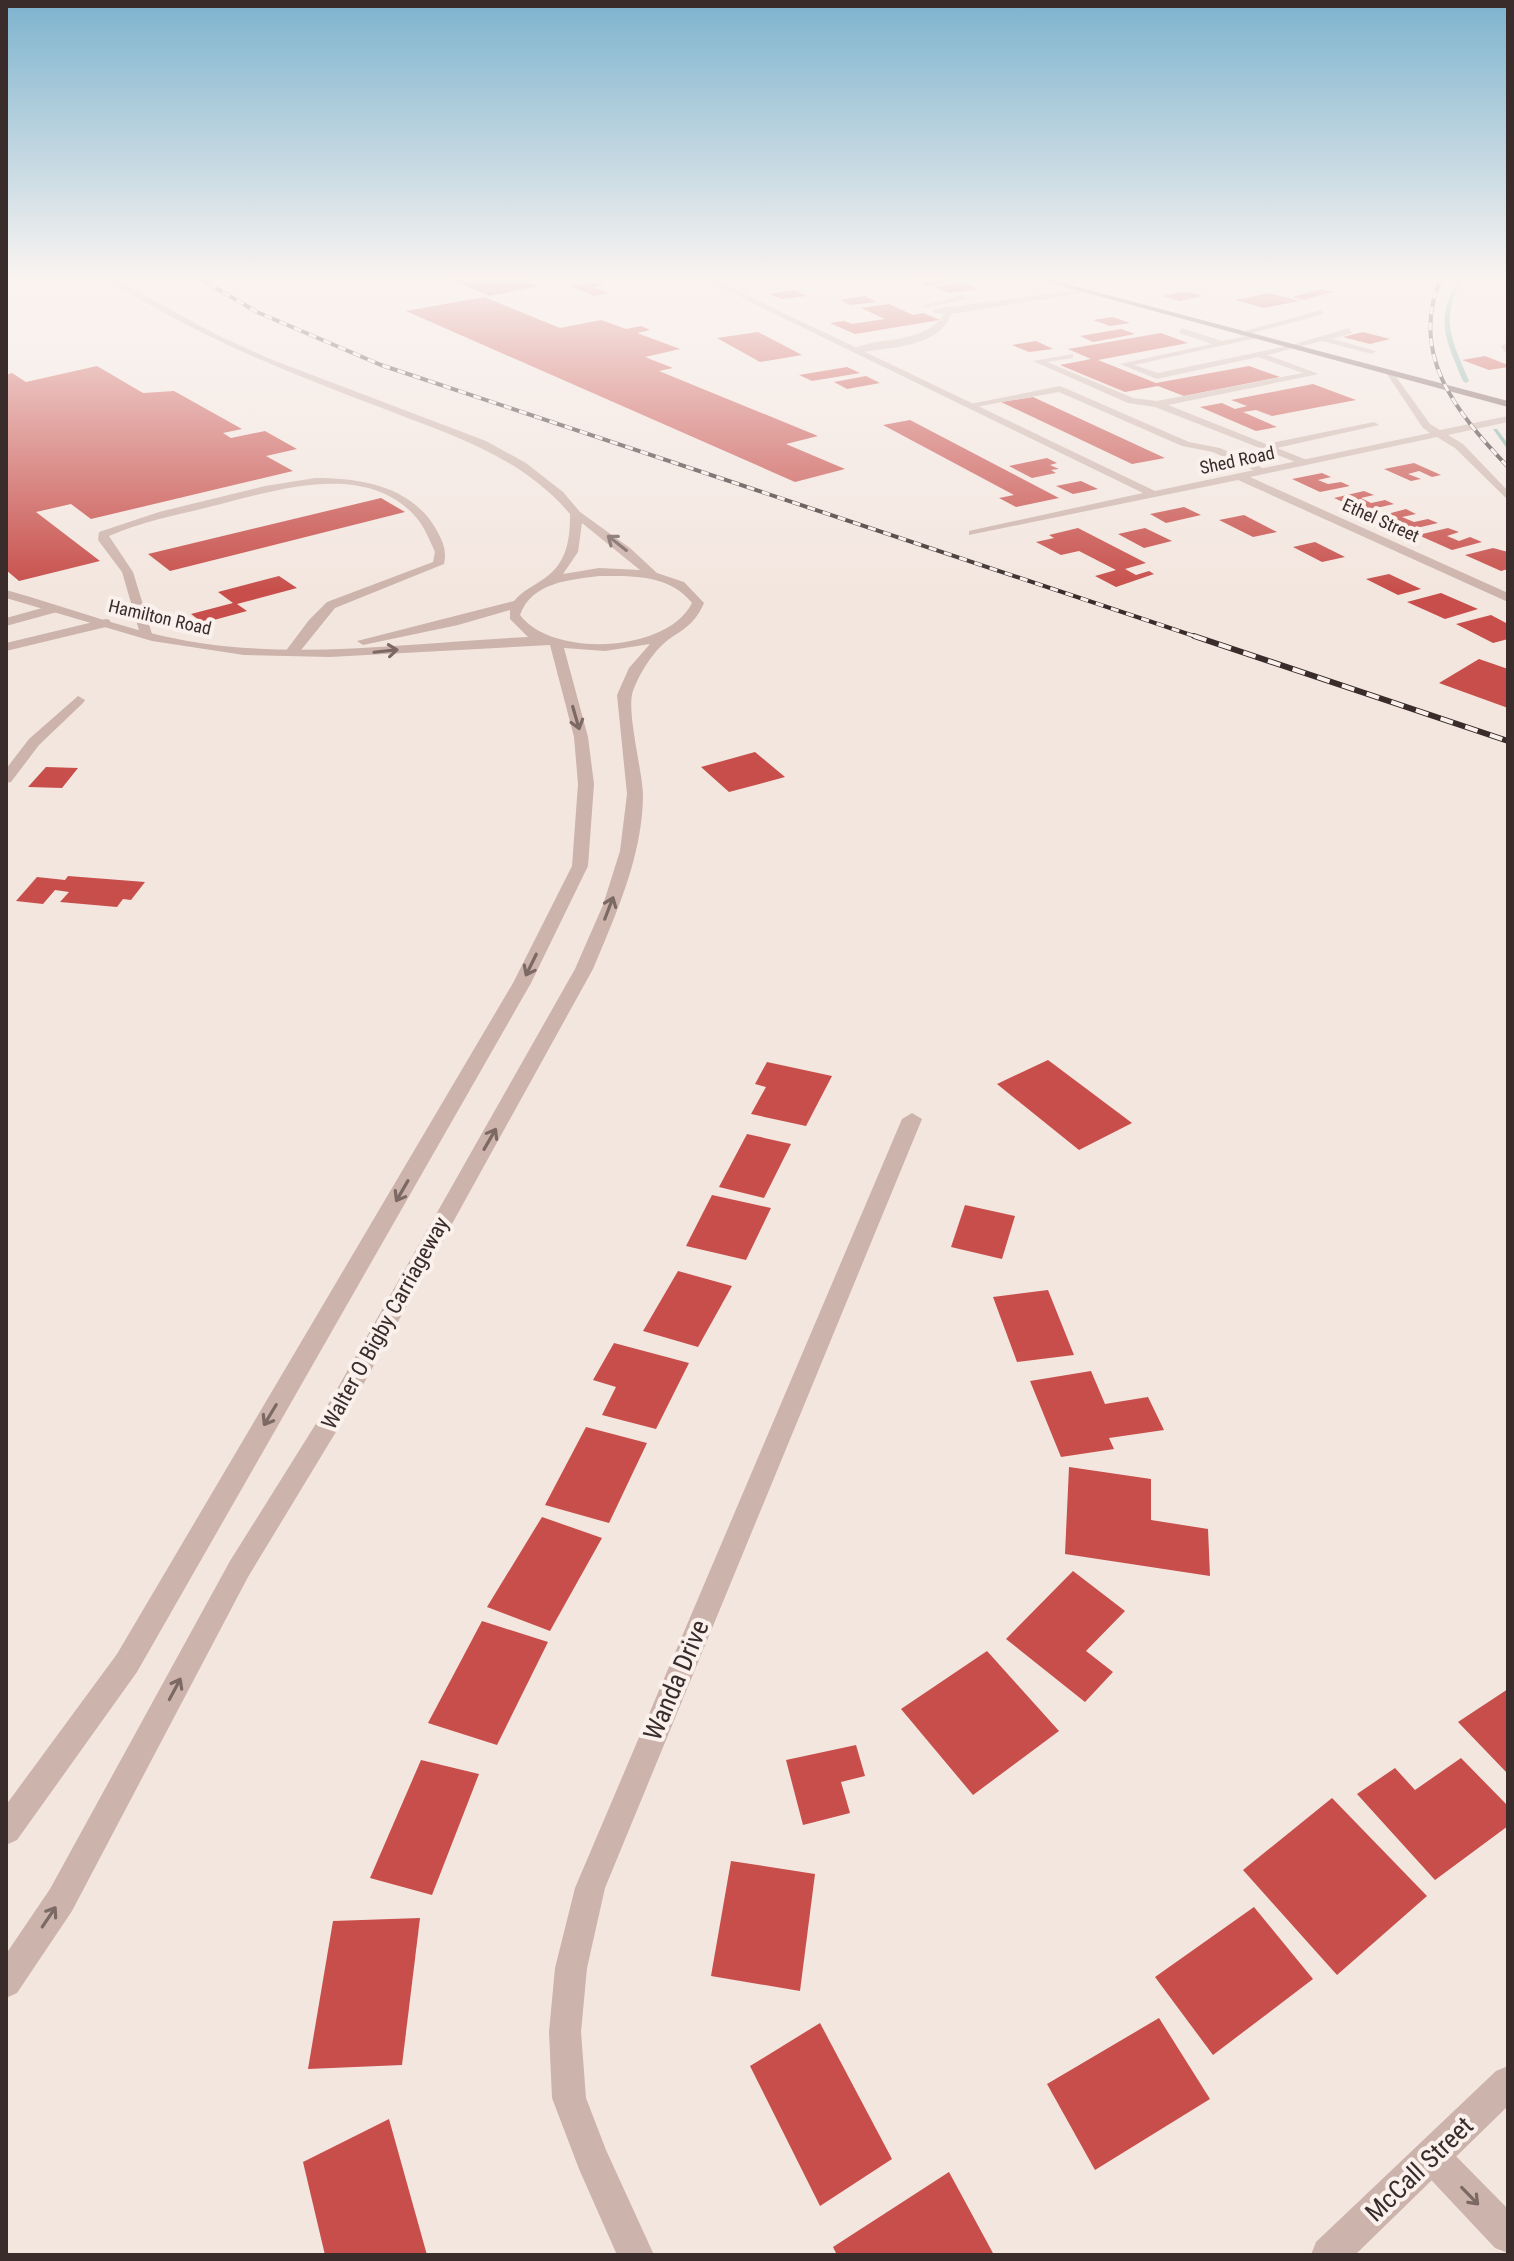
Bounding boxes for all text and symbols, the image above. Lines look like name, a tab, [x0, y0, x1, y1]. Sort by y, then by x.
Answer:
street label: Shed Road	[1198, 442, 1276, 478]
street label: Ethel Street	[1339, 494, 1423, 546]
one-way arrow	[607, 534, 628, 551]
street label: Hamilton Road	[107, 595, 213, 639]
one-way arrow	[372, 643, 399, 658]
one-way arrow	[569, 704, 584, 730]
one-way arrow	[603, 896, 617, 921]
one-way arrow	[522, 953, 538, 977]
one-way arrow	[482, 1128, 498, 1151]
one-way arrow	[394, 1179, 409, 1203]
street label: Walter O Bigby Carriageway	[316, 1213, 454, 1433]
one-way arrow	[262, 1403, 278, 1426]
street label: Wanda Drive	[637, 1615, 715, 1745]
one-way arrow	[167, 1678, 183, 1701]
one-way arrow	[42, 1906, 58, 1929]
street label: McCall Street	[1359, 2110, 1479, 2228]
one-way arrow	[1461, 2186, 1480, 2206]

